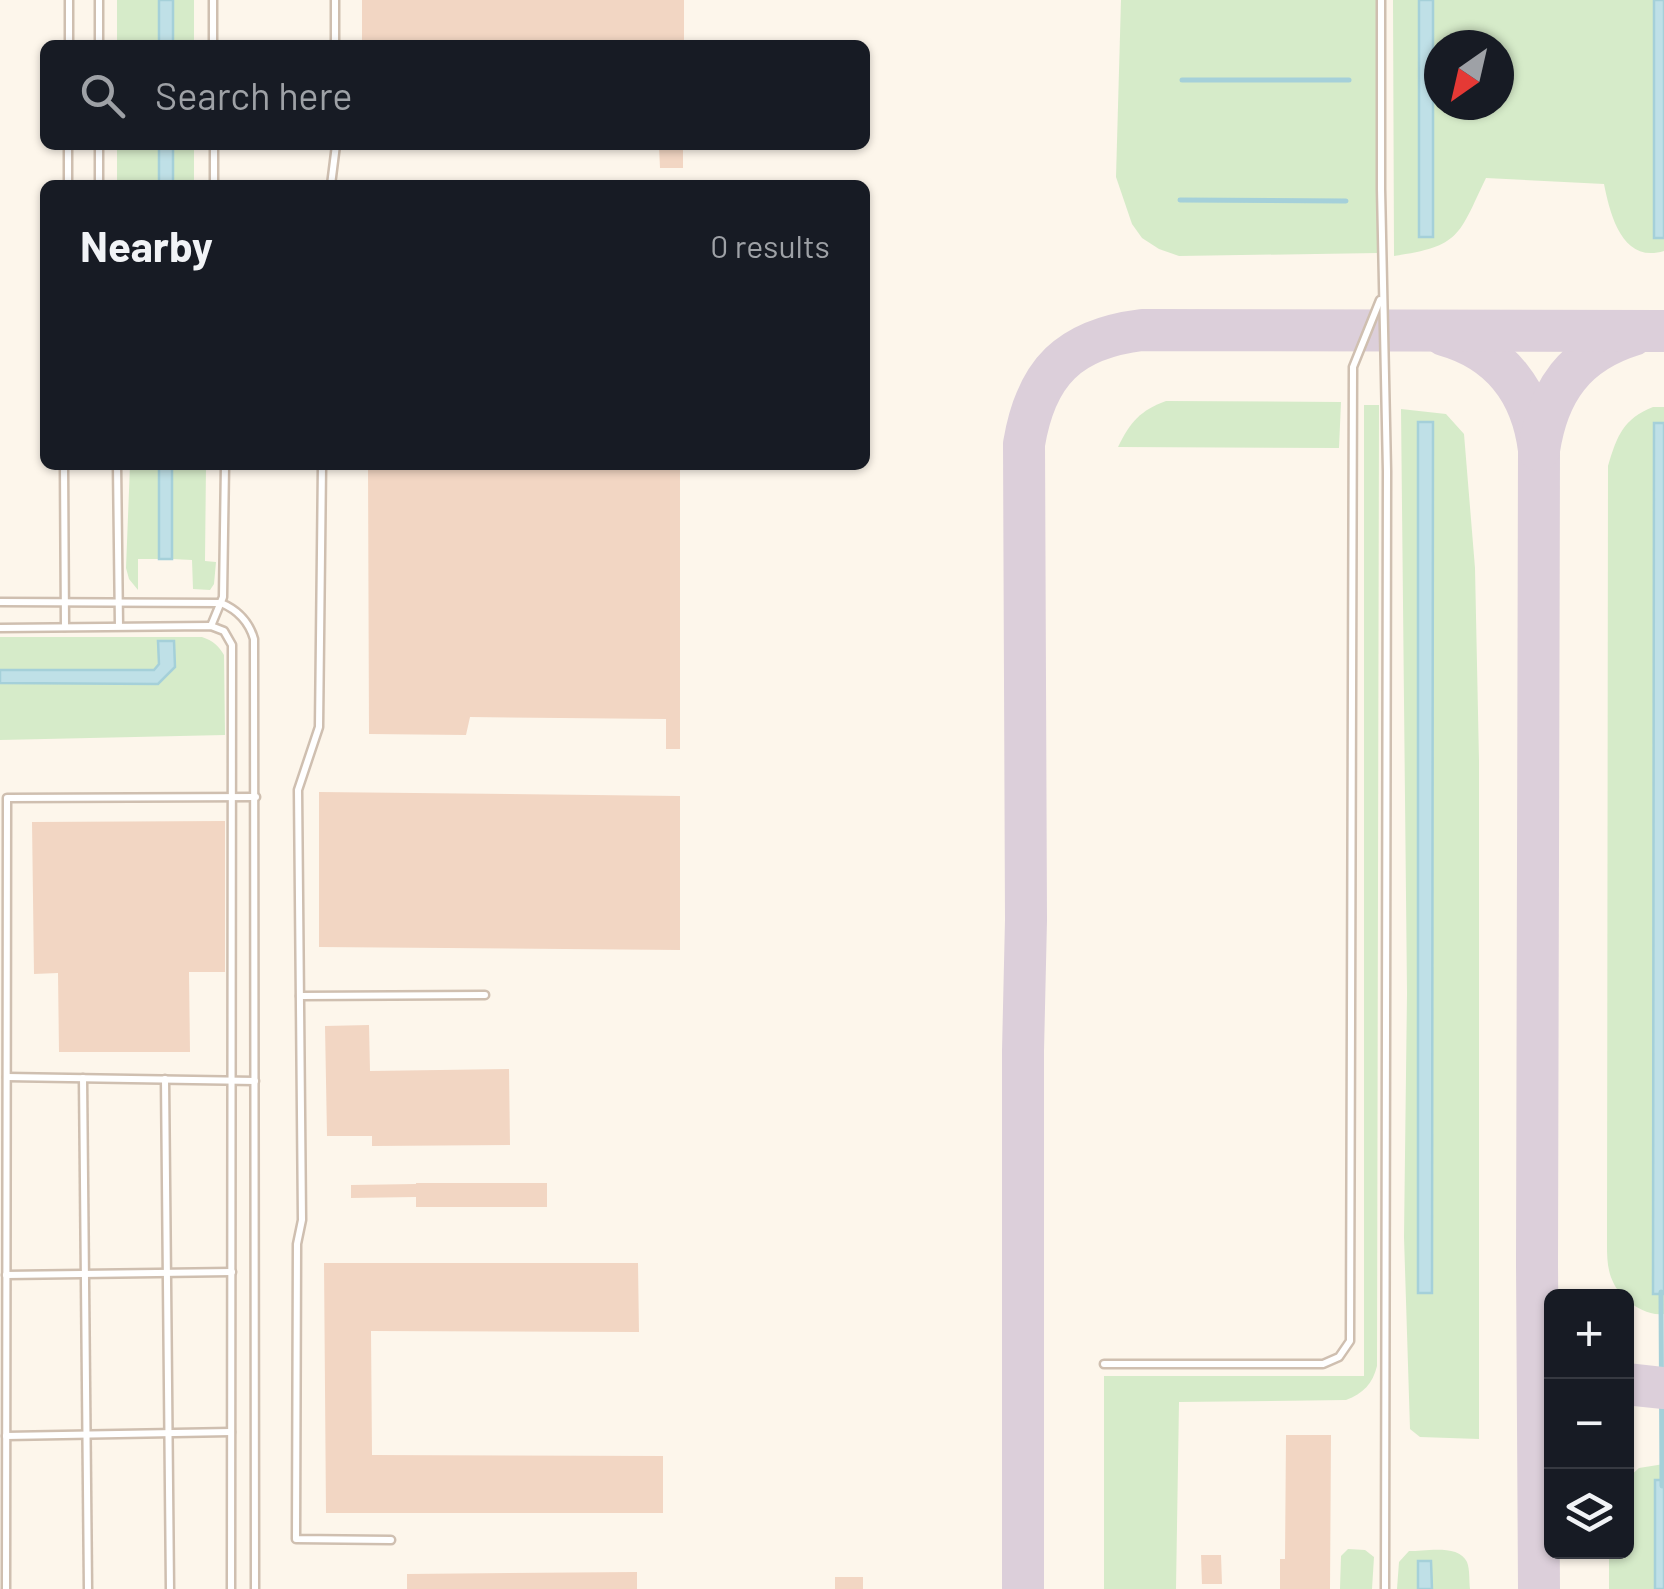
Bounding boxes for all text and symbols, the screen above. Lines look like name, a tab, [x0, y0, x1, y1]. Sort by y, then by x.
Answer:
north arrow	[1424, 30, 1514, 120]
search box	[40, 40, 870, 150]
icon: search	[75, 68, 130, 123]
text: Search here	[155, 72, 353, 118]
text: Nearby	[80, 220, 213, 270]
text: 0 results	[710, 226, 830, 264]
map controls	[1544, 1289, 1634, 1559]
button: +	[1544, 1289, 1634, 1379]
button: −	[1544, 1379, 1634, 1469]
button: layers	[1544, 1469, 1634, 1559]

